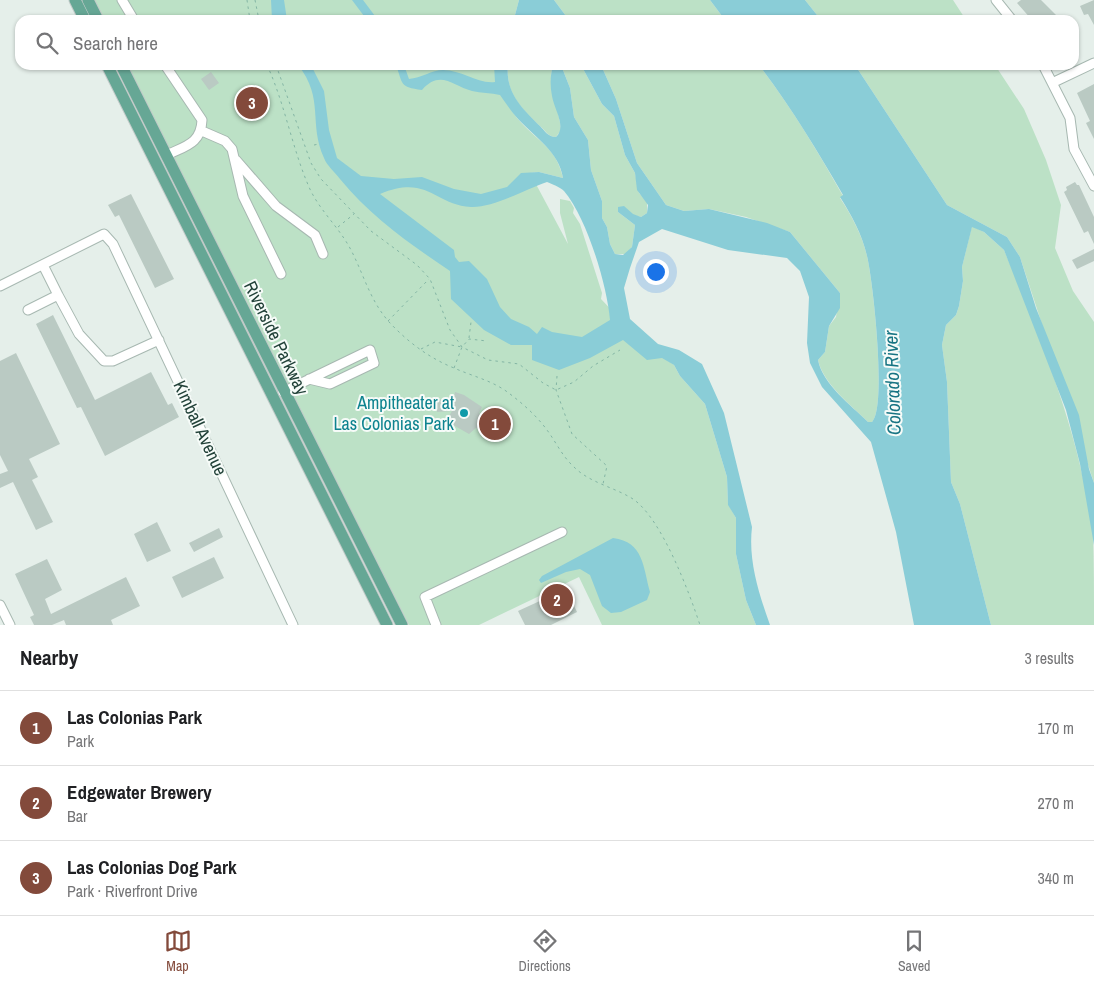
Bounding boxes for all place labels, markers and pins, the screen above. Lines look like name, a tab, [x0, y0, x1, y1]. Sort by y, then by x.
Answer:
pin: 3	[236, 84, 268, 122]
place label: Ampitheater at Las Colonias Park	[333, 390, 455, 436]
pin: 1	[479, 405, 511, 443]
marker: Ampitheater at Las Colonias Park	[458, 407, 470, 419]
pin: 2	[541, 581, 573, 619]

